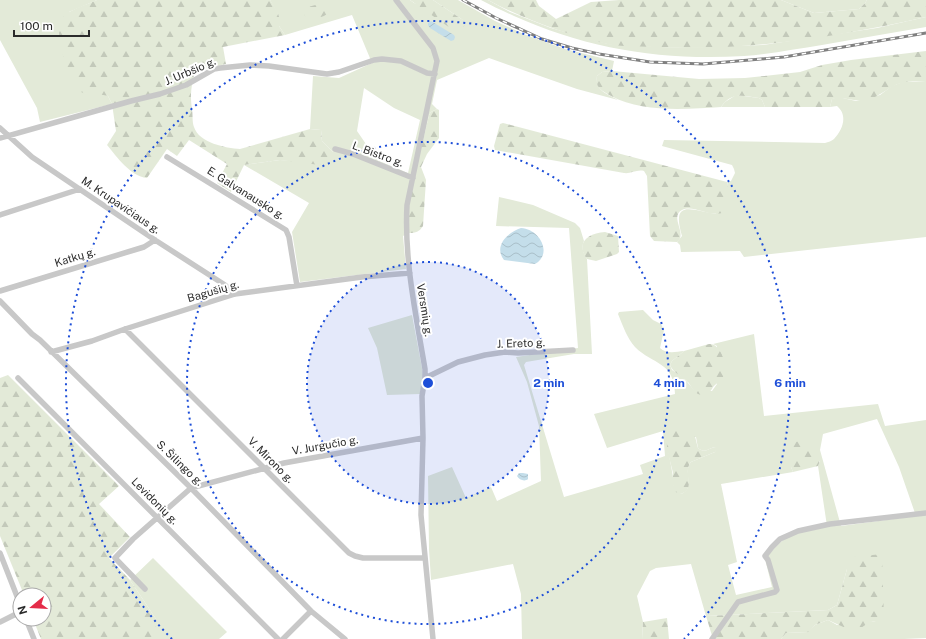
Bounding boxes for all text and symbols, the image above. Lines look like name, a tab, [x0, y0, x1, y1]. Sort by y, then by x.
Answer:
scale bar	[14, 12, 89, 38]
text: 100 m	[20, 19, 53, 33]
street label: J. Urbšio g.	[163, 55, 217, 87]
street label: L. Bistro g.	[351, 139, 405, 169]
street label: E. Galvanausko g.	[205, 164, 287, 222]
street label: M. Krupavičiaus g.	[79, 174, 163, 236]
street label: Katkų g.	[53, 245, 97, 269]
street label: Bagušių g.	[186, 278, 240, 304]
street label: Versmių g.	[415, 283, 435, 337]
street label: J. Ereto g.	[497, 336, 545, 350]
centre of rings	[421, 376, 435, 390]
text: 2 min	[533, 376, 565, 390]
text: 4 min	[653, 376, 685, 390]
text: 6 min	[774, 376, 806, 390]
street label: V. Jurgučio g.	[291, 433, 359, 457]
street label: V. Mirono g.	[246, 435, 296, 485]
street label: S. Šilingo g.	[154, 437, 206, 488]
street label: Levidonių g.	[129, 475, 181, 527]
north arrow	[12, 587, 52, 627]
text: N	[15, 604, 30, 616]

